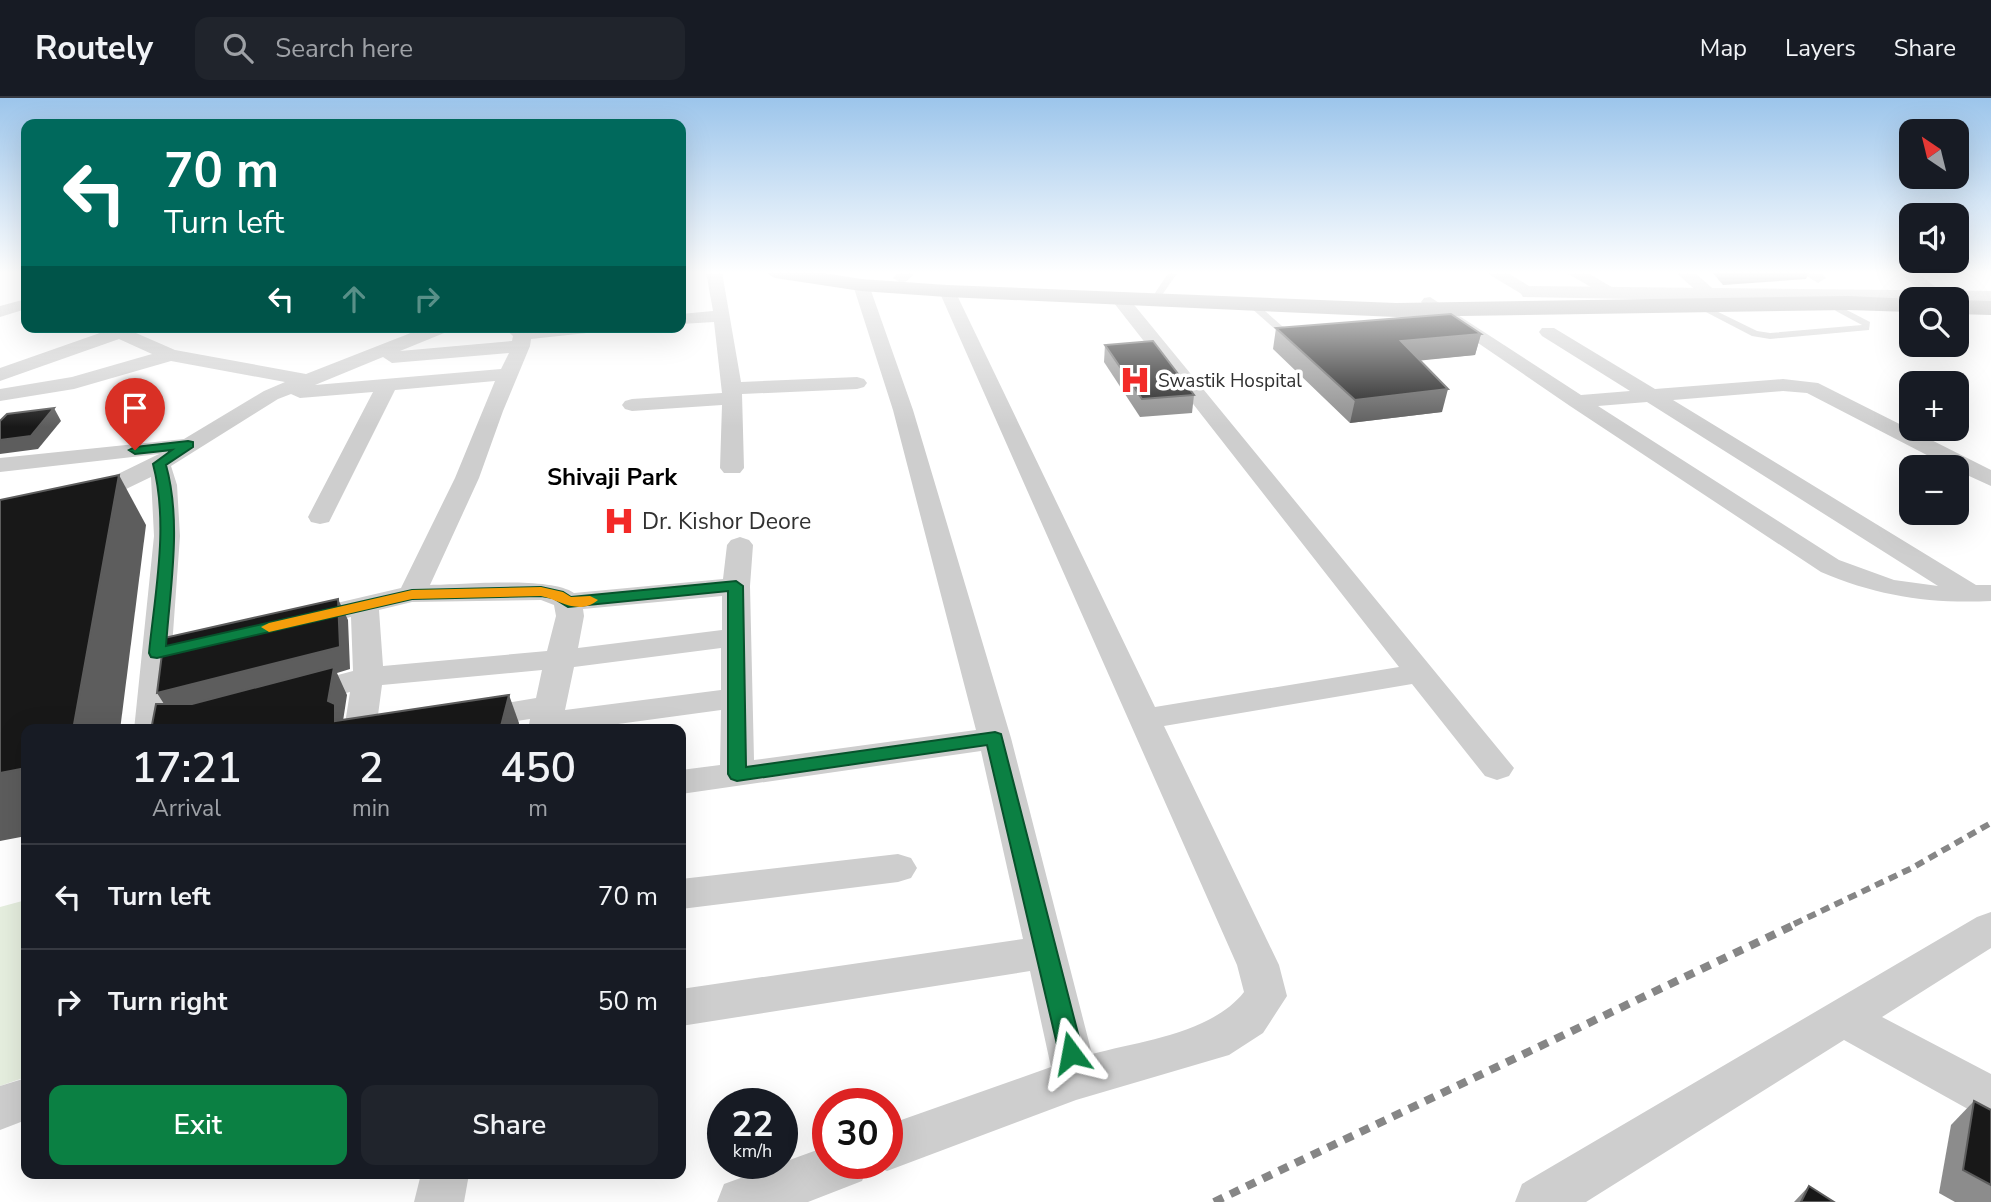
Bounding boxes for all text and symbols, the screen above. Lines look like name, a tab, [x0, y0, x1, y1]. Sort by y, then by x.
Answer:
search box	[195, 17, 685, 80]
text: Routely	[35, 26, 153, 71]
icon: search	[219, 29, 257, 67]
text: Search here	[275, 31, 413, 66]
text: Map	[1700, 32, 1747, 64]
text: Layers	[1785, 32, 1856, 64]
text: Share	[1894, 32, 1956, 64]
north arrow	[1899, 119, 1969, 189]
map controls	[1899, 119, 1969, 525]
text: 70 m	[164, 137, 279, 204]
icon: left	[49, 147, 140, 238]
text: Turn left	[164, 201, 284, 244]
button: sound	[1899, 203, 1969, 273]
icon: left	[262, 280, 300, 318]
icon: ahead	[335, 280, 373, 318]
icon: right	[408, 280, 446, 318]
button: search	[1899, 287, 1969, 357]
hospital icon: Swastik Hospital	[1118, 363, 1152, 397]
place label: Swastik Hospital	[1158, 368, 1302, 394]
button: +	[1899, 371, 1969, 441]
pin	[105, 378, 165, 450]
icon: arrive	[116, 389, 154, 427]
button: −	[1899, 455, 1969, 525]
district label: Shivaji Park	[547, 461, 678, 493]
hospital icon: Dr. Kishor Deore	[602, 504, 636, 538]
place label: Dr. Kishor Deore	[642, 506, 811, 537]
text: 17:21	[131, 740, 242, 797]
text: 2	[358, 740, 384, 797]
text: 450	[500, 740, 576, 797]
text: Arrival	[152, 793, 221, 824]
text: min	[352, 793, 390, 824]
text: m	[528, 793, 548, 824]
icon: left	[49, 878, 87, 916]
text: Turn left	[108, 879, 211, 914]
text: 70 m	[598, 879, 658, 914]
icon: right	[49, 983, 87, 1021]
text: Turn right	[108, 984, 227, 1019]
text: 50 m	[598, 984, 658, 1019]
position arrow	[1034, 1016, 1108, 1090]
button: Exit	[49, 1085, 347, 1165]
button: Share	[361, 1085, 658, 1165]
speed limit sign: 30	[812, 1088, 903, 1179]
text: 22	[731, 1101, 774, 1148]
text: km/h	[733, 1139, 772, 1163]

